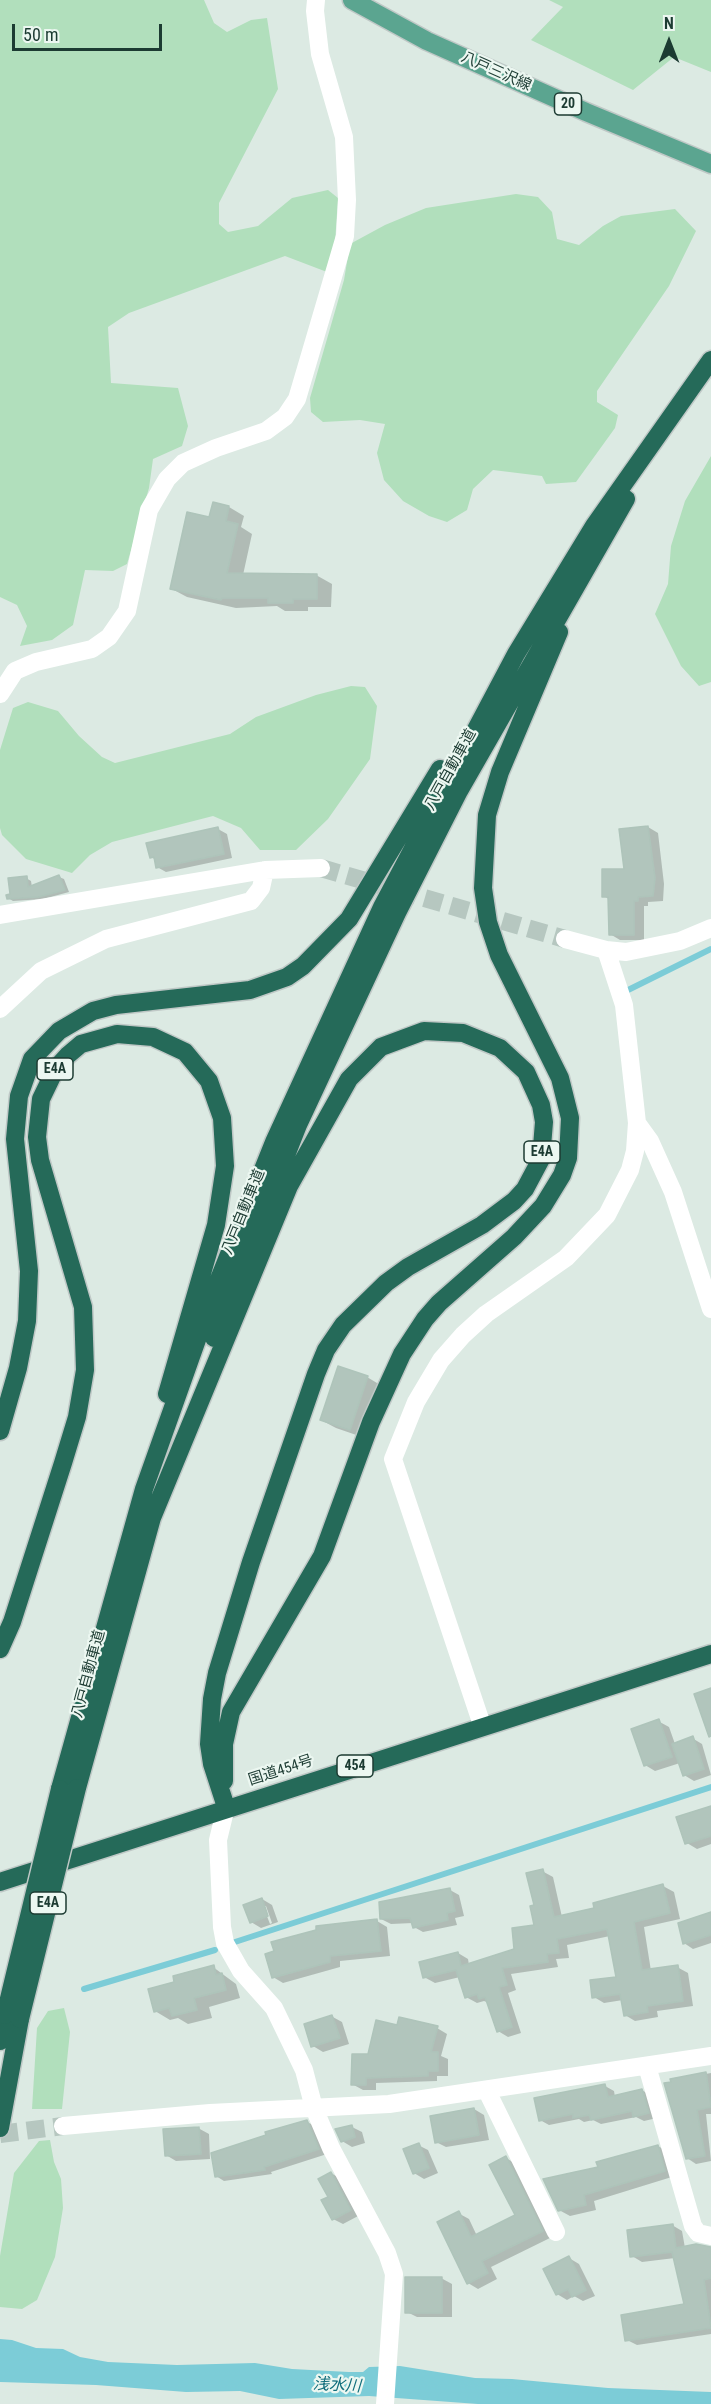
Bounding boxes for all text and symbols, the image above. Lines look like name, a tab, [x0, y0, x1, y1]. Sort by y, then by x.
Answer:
scale bar	[15, 12, 165, 50]
north arrow	[639, 12, 699, 72]
text: N	[664, 14, 674, 33]
text: 50 m	[23, 24, 58, 45]
street label: 八戸三沢線	[458, 49, 534, 95]
road number: 20	[554, 93, 582, 115]
street label: 八戸自動車道	[421, 726, 481, 814]
road number: E4A	[37, 1058, 73, 1080]
road number: E4A	[524, 1141, 560, 1163]
street label: 八戸自動車道	[219, 1167, 269, 1257]
street label: 八戸自動車道	[69, 1628, 109, 1720]
street label: 国道454号	[246, 1752, 316, 1790]
road number: 454	[337, 1755, 373, 1777]
road number: E4A	[30, 1892, 66, 1914]
water label: 浅水川	[313, 2375, 361, 2397]

